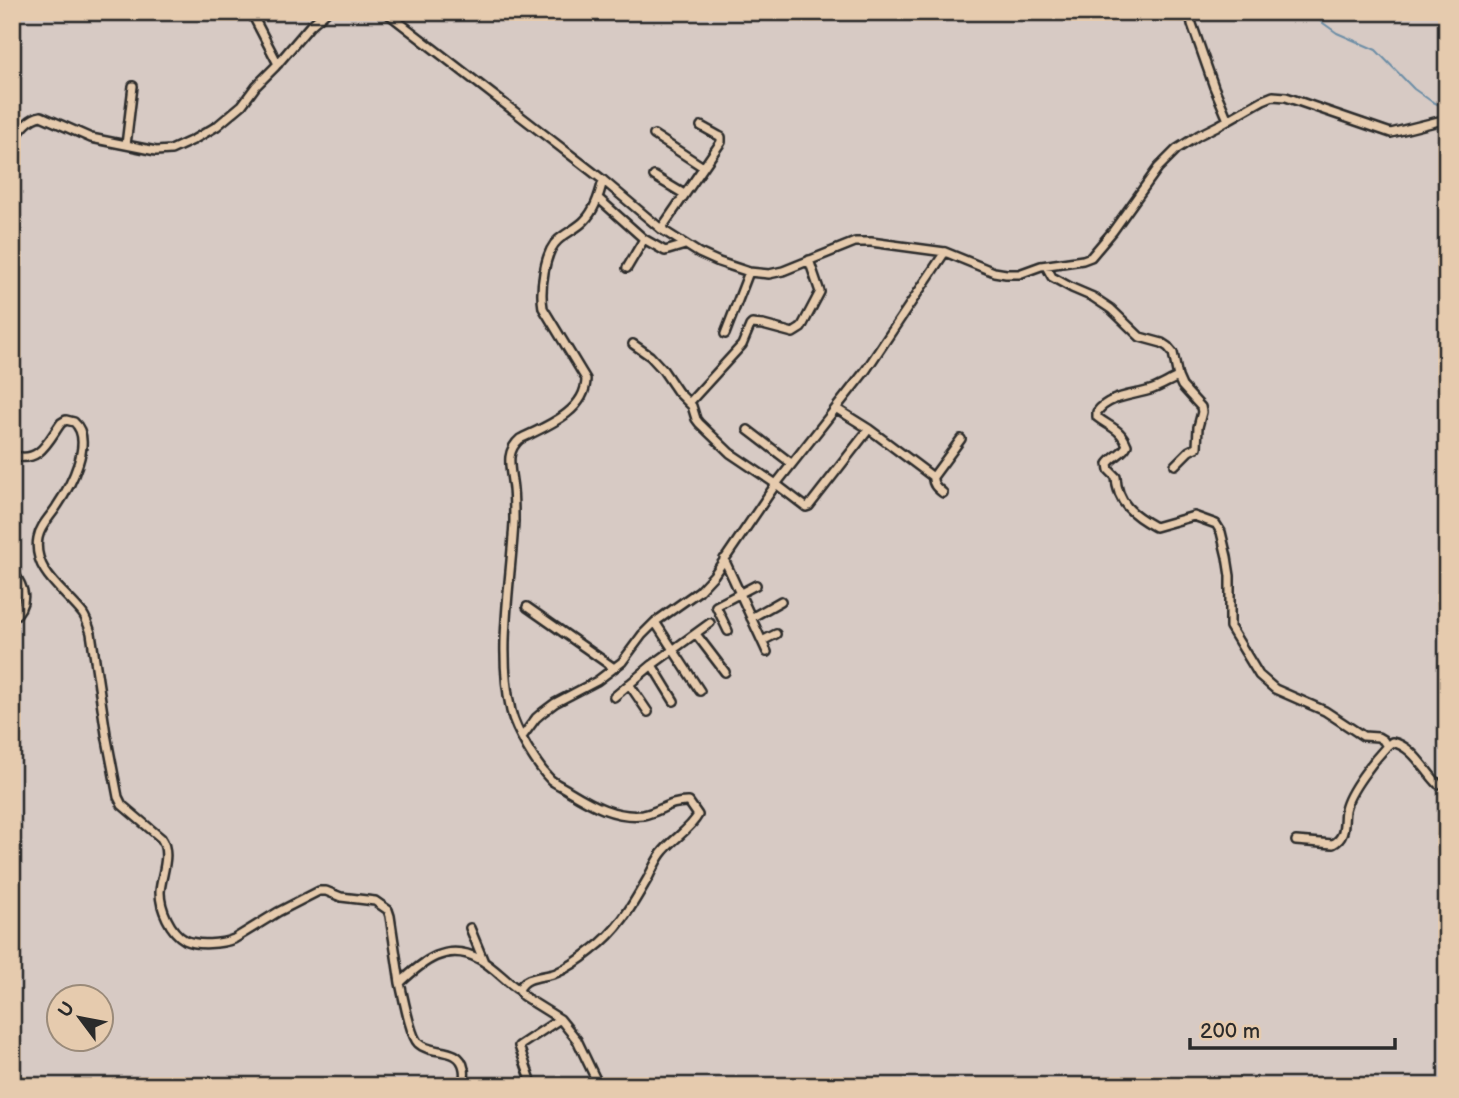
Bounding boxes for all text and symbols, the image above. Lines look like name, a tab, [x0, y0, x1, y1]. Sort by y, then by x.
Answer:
north arrow	[46, 982, 116, 1052]
text: U	[54, 998, 80, 1022]
scale bar	[1190, 1007, 1394, 1051]
text: 200 m	[1200, 1019, 1260, 1044]

